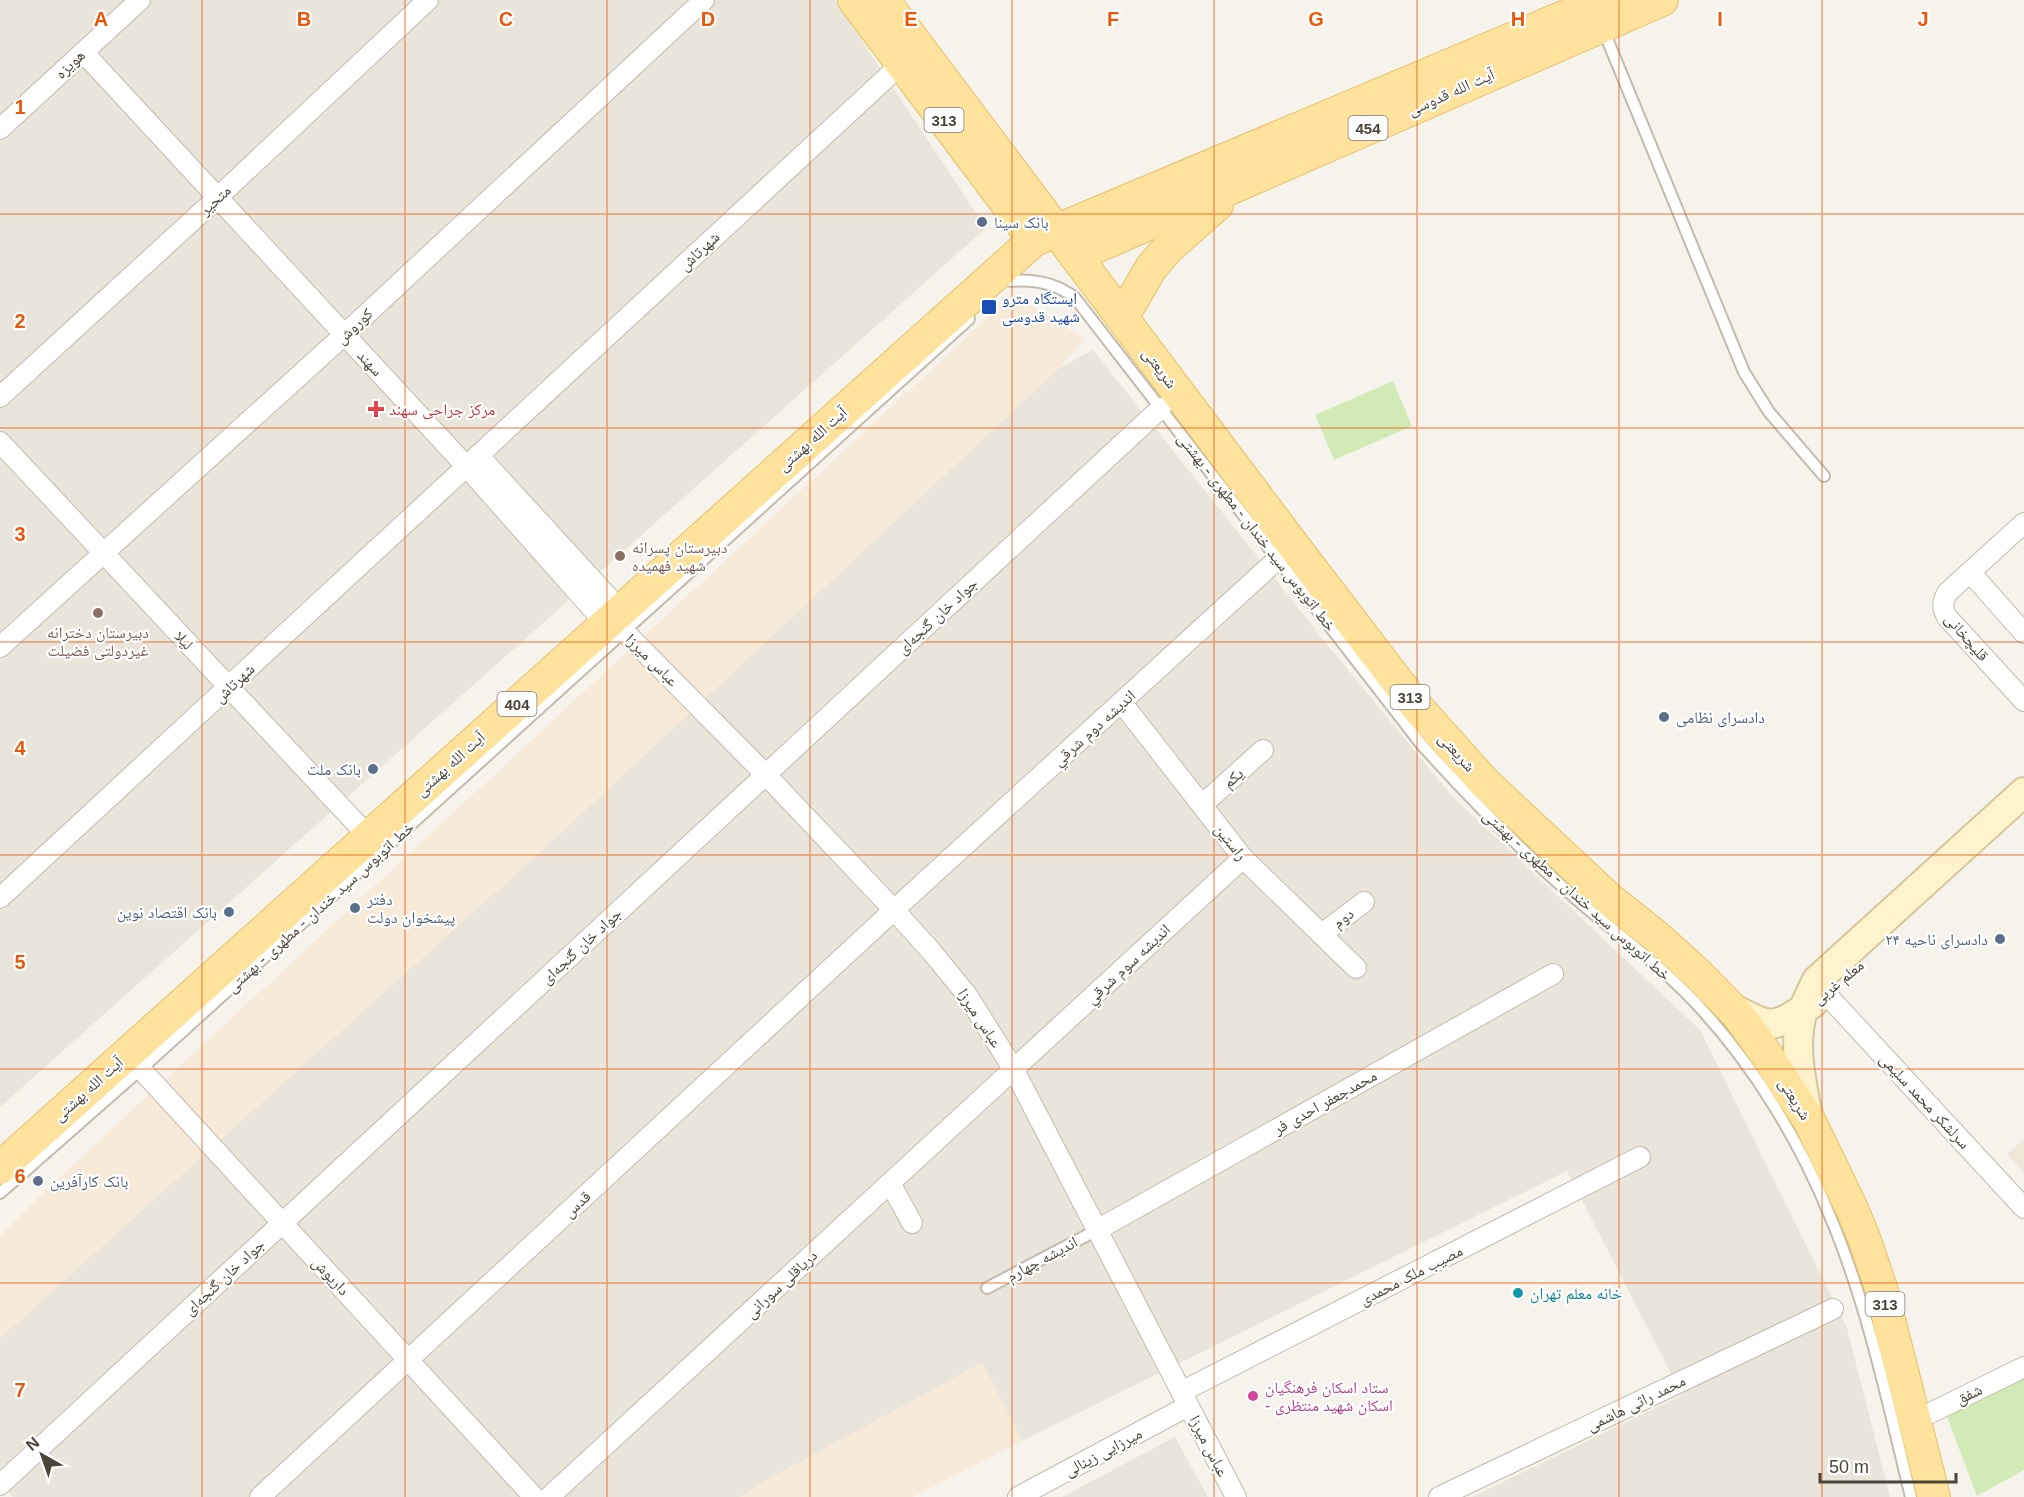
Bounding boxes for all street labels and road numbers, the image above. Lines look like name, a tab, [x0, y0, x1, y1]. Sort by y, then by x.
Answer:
street label: هویزه	[52, 46, 89, 83]
street label: آیت الله قدوسی	[1405, 65, 1499, 120]
road number: 313	[924, 108, 964, 132]
road number: 454	[1348, 116, 1388, 140]
street label: متحیر	[195, 182, 235, 220]
street label: شهرتاش	[675, 228, 724, 275]
street label: کوروش	[332, 305, 378, 349]
street label: شریعتی	[1138, 345, 1181, 393]
street label: سهند	[353, 347, 386, 380]
street label: آیت الله بهشتی	[774, 403, 852, 476]
street label: خط اتوبوس سید خندان - مطهری - بهشتی	[1173, 430, 1340, 636]
street label: جواد خان گنجه‌ای	[893, 574, 982, 659]
street label: قلیچخانی	[1940, 610, 1992, 665]
street label: لیلا	[171, 627, 197, 653]
street label: عباس میرزا	[621, 630, 682, 691]
street label: شهرتاش	[210, 660, 259, 707]
road number: 313	[1390, 685, 1430, 709]
street label: انديشه دوم شرقي	[1049, 687, 1141, 772]
road number: 404	[498, 692, 536, 716]
street label: آیت الله بهشتی	[412, 728, 490, 801]
street label: شریعتی	[1434, 729, 1479, 776]
street label: یکم	[1219, 765, 1248, 793]
street label: خط اتوبوس سید خندان - مطهری - بهشتی	[1478, 806, 1674, 985]
street label: خط اتوبوس سید خندان - مطهری - بهشتی	[223, 818, 419, 997]
street label: راستین	[1210, 821, 1251, 865]
street label: جواد خان گنجه‌ای	[537, 904, 626, 989]
street label: دوم	[1329, 905, 1358, 933]
street label: اندیشه سوم شرقي	[1083, 921, 1176, 1010]
street label: معلم غربی	[1809, 956, 1868, 1009]
street label: عباس میرزا	[953, 985, 1005, 1052]
street label: سرلشکر محمد سلیمی	[1875, 1050, 1973, 1153]
street label: آیت الله بهشتی	[50, 1053, 128, 1126]
street label: محمدجعفر احدی فر	[1270, 1067, 1380, 1140]
street label: شریعتی	[1774, 1075, 1814, 1124]
street label: قدس	[560, 1187, 595, 1222]
street label: اندیشه چهارم	[1004, 1233, 1081, 1287]
street label: جواد خان گنجه‌ای	[180, 1235, 269, 1320]
street label: مصیب ملک محمدی	[1357, 1242, 1466, 1310]
street label: دریاقلی سورانی	[742, 1246, 822, 1323]
street label: داریوش	[308, 1253, 353, 1300]
road number: 313	[1866, 1292, 1904, 1316]
street label: محمد راثی هاشمی	[1584, 1372, 1689, 1436]
street label: شفق	[1953, 1380, 1986, 1409]
street label: عباس میرزا	[1184, 1412, 1232, 1481]
street label: میرزایی زینالی	[1061, 1424, 1146, 1481]

